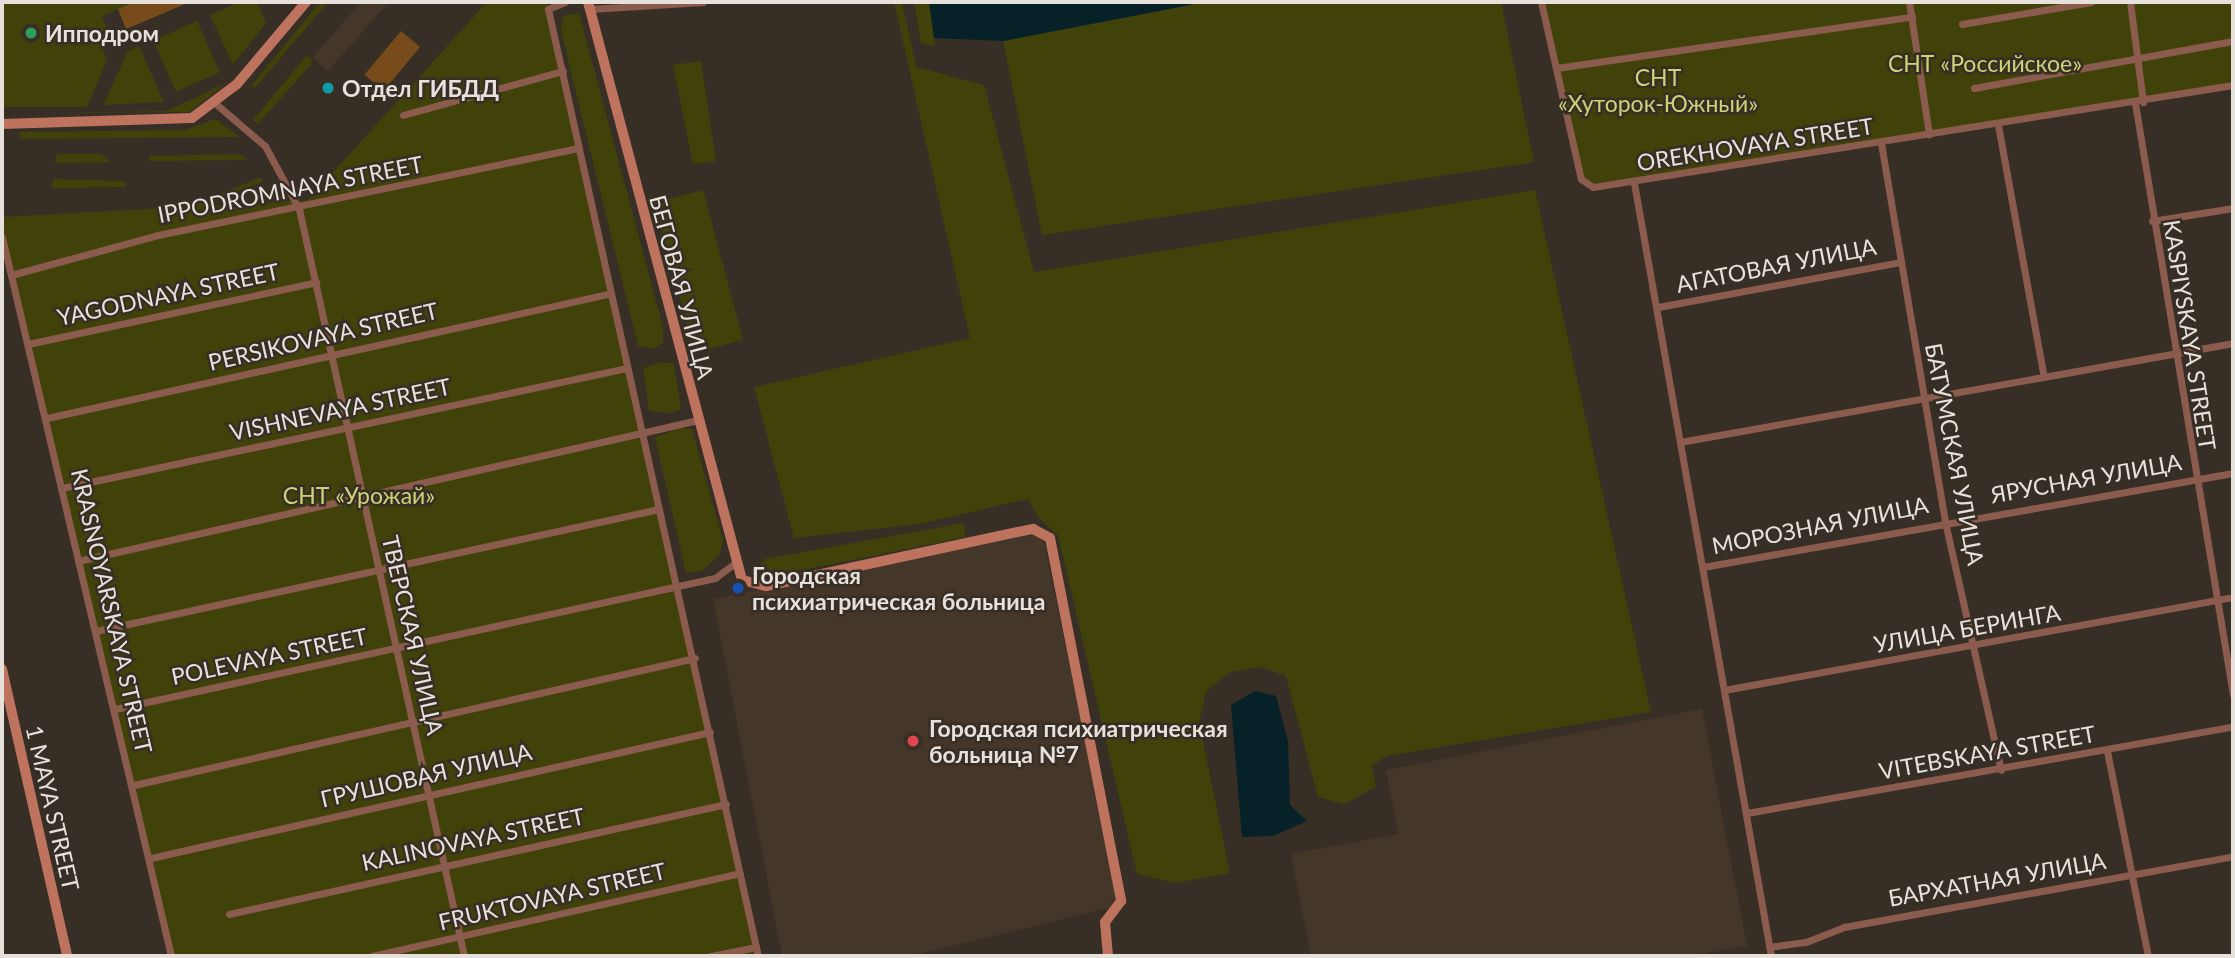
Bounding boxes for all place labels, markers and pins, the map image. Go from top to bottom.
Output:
place label: Ипподром [45,19,159,47]
marker: Ипподром [23,25,39,41]
place label: Отдел ГИБДД [342,74,499,102]
marker: Отдел ГИБДД [320,80,336,96]
place label: Городская психиатрическая больница [752,561,1045,615]
marker: Городская психиатрическая больница [730,580,746,596]
place label: Городская психиатрическая больница №7 [929,714,1228,768]
marker: Городская психиатрическая больница №7 [903,731,923,751]

